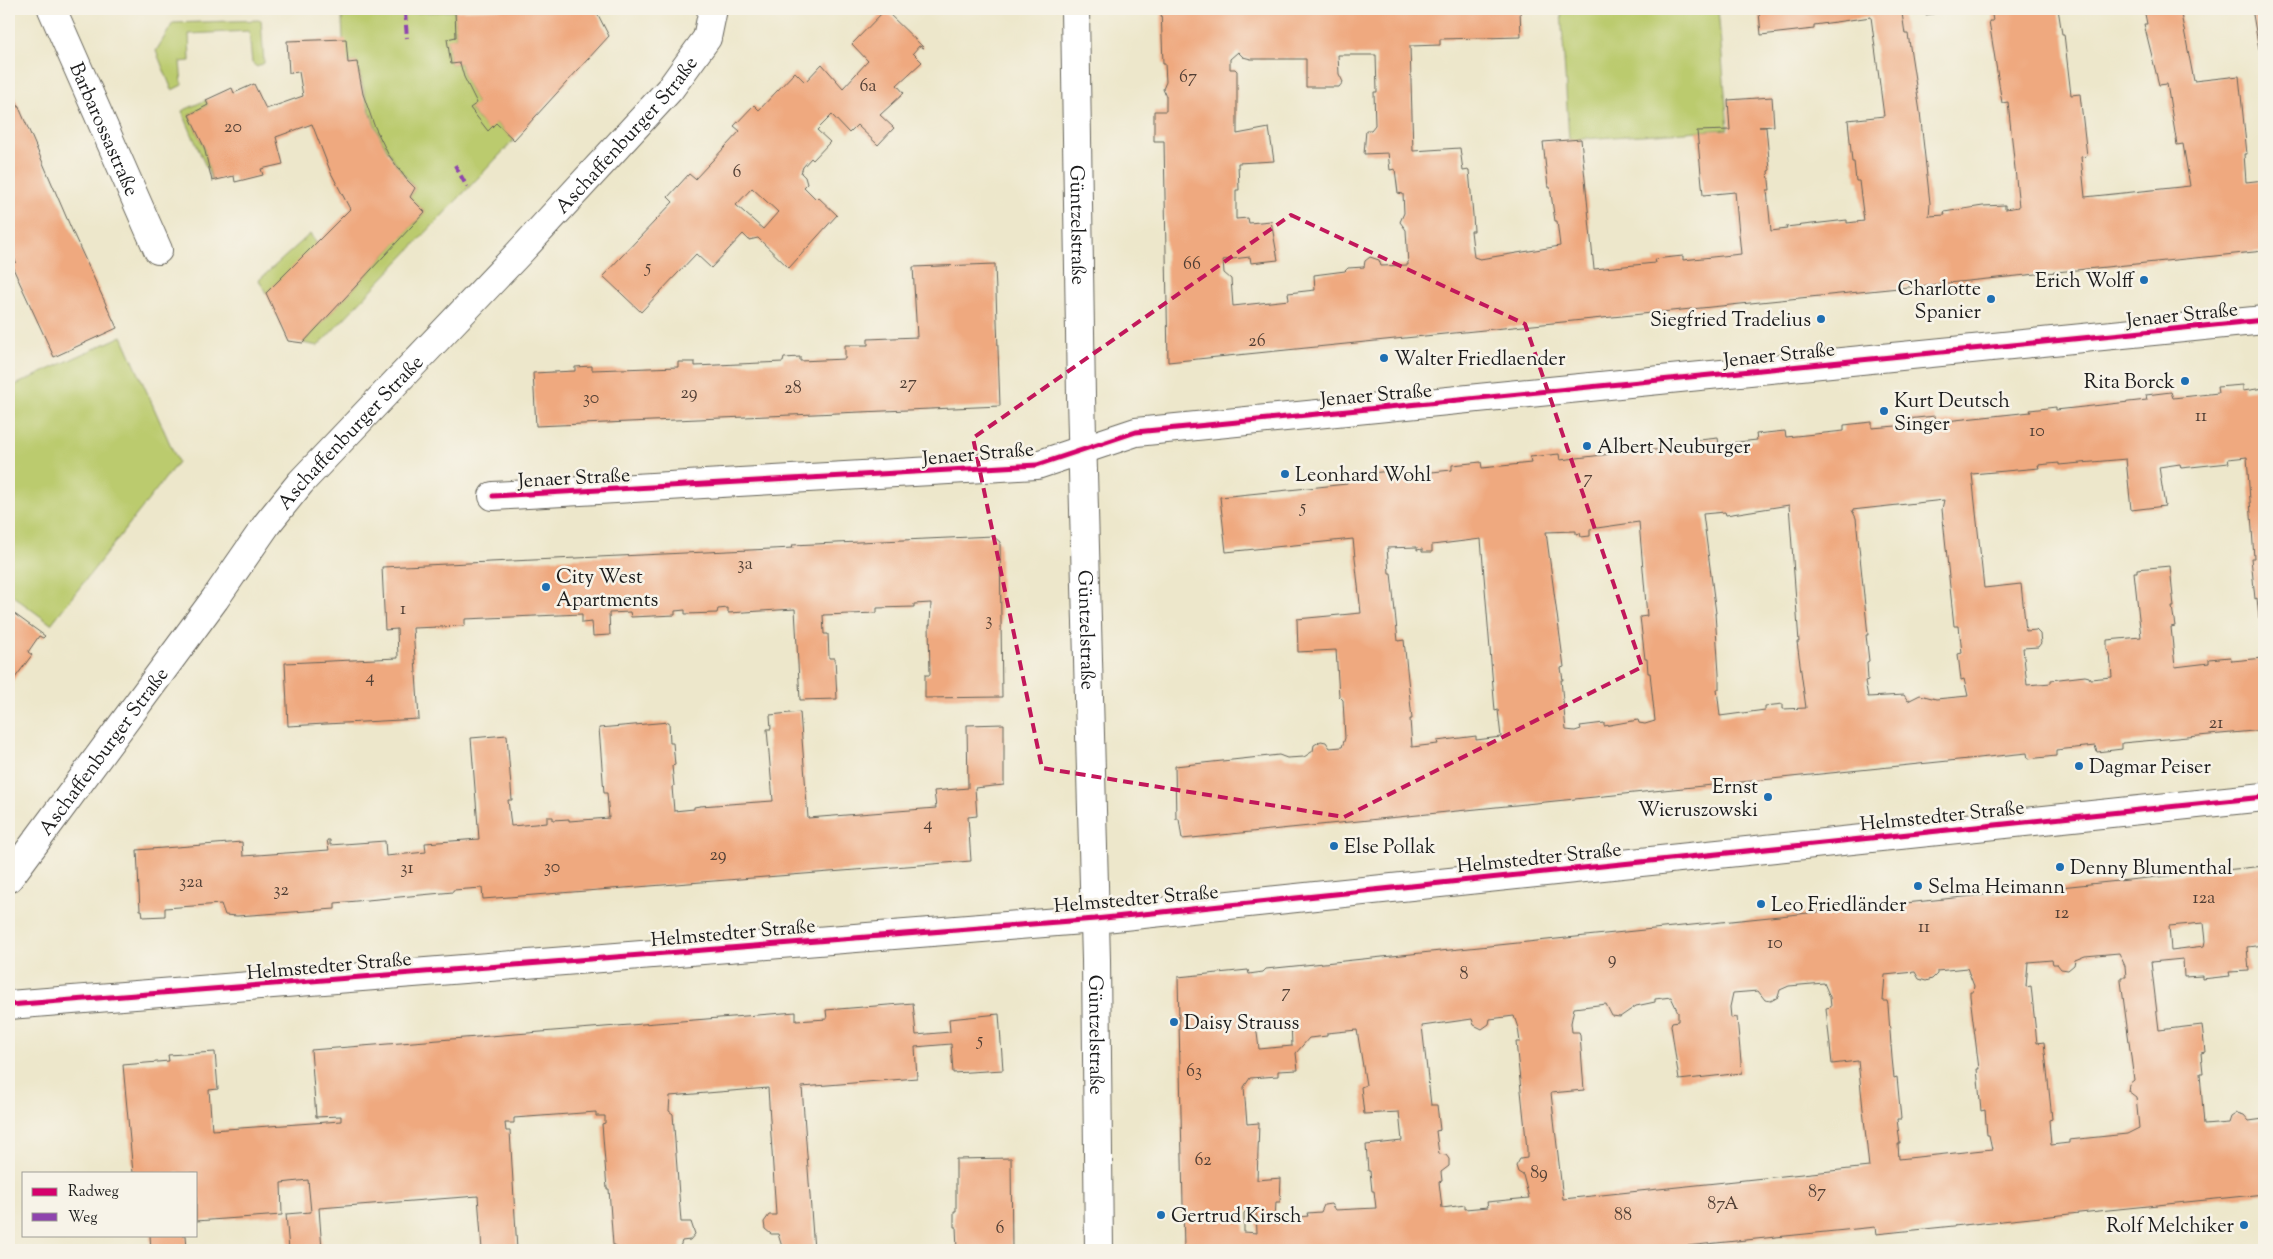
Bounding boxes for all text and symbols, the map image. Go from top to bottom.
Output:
street label: Aschaffenburger Straße [550,51,706,222]
street label: Barbarossastraße [60,58,145,201]
house number: 67 [1179,65,1197,91]
house number: 6a [859,74,877,100]
house number: 20 [224,115,242,141]
house number: 6 [733,160,742,186]
street label: Güntzelstraße [1060,165,1091,285]
house number: 66 [1183,252,1201,278]
house number: 5 [644,255,651,281]
place label: Erich Wolff [2035,268,2135,297]
marker: Erich Wolff [2138,274,2150,286]
place label: Charlotte Spanier [1898,276,1981,328]
marker: Charlotte Spanier [1985,293,1997,305]
street label: Jenaer Straße [2124,296,2240,337]
place label: Siegfried Tradelius [1650,307,1811,336]
marker: Siegfried Tradelius [1815,313,1827,325]
house number: 26 [1248,329,1266,355]
street label: Jenaer Straße [1721,336,1837,377]
place label: Walter Friedlaender [1394,346,1566,375]
street label: Aschaffenburger Straße [272,350,431,517]
marker: Walter Friedlaender [1378,352,1390,364]
place label: Rita Borck [2084,369,2175,398]
house number: 27 [899,371,917,397]
marker: Rita Borck [2179,375,2191,387]
house number: 28 [784,376,802,402]
street label: Jenaer Straße [1318,377,1433,416]
house number: 29 [680,381,698,407]
house number: 30 [583,386,599,412]
place label: Kurt Deutsch Singer [1894,388,2010,440]
house number: 11 [2195,404,2207,430]
marker: Kurt Deutsch Singer [1878,405,1890,417]
house number: 10 [2029,419,2045,445]
place label: Albert Neuburger [1597,434,1751,463]
street label: Jenaer Straße [920,436,1035,475]
marker: Albert Neuburger [1581,440,1593,452]
street label: Jenaer Straße [516,462,631,497]
place label: Leonhard Wohl [1295,462,1432,491]
house number: 7 [1583,466,1593,492]
marker: Leonhard Wohl [1279,468,1291,480]
house number: 5 [1299,495,1306,521]
house number: 3a [737,552,753,578]
place label: City West Apartments [556,564,659,616]
street label: Güntzelstraße [1069,570,1101,690]
marker: City West Apartments [540,581,552,593]
house number: 1 [400,597,406,623]
house number: 3 [985,608,993,634]
street label: Aschaffenburger Straße [33,662,177,843]
house number: 4 [365,665,375,691]
house number: 21 [2209,711,2223,737]
place label: Dagmar Peiser [2089,754,2211,783]
marker: Dagmar Peiser [2073,760,2085,772]
place label: Ernst Wieruszowski [1638,774,1758,826]
marker: Ernst Wieruszowski [1762,791,1774,803]
street label: Helmstedter Straße [1858,794,2026,841]
house number: 4 [923,812,933,838]
place label: Else Pollak [1344,834,1436,863]
street label: Helmstedter Straße [1455,836,1623,883]
marker: Else Pollak [1328,840,1340,852]
house number: 29 [709,843,727,869]
house number: 30 [544,855,560,881]
place label: Denny Blumenthal [2070,855,2233,884]
house number: 31 [400,856,414,882]
marker: Denny Blumenthal [2054,861,2066,873]
house number: 32a [179,870,203,896]
place label: Selma Heimann [1928,874,2065,903]
house number: 32 [273,878,289,904]
street label: Helmstedter Straße [1052,879,1220,922]
marker: Selma Heimann [1912,880,1924,892]
house number: 12a [2193,886,2215,912]
place label: Leo Friedländer [1771,892,1907,921]
marker: Leo Friedländer [1755,898,1767,910]
house number: 12 [2055,901,2070,927]
street label: Helmstedter Straße [649,913,817,956]
house number: 11 [1918,915,1930,941]
house number: 10 [1767,931,1783,957]
street label: Helmstedter Straße [245,946,413,989]
house number: 9 [1608,947,1617,973]
house number: 8 [1460,962,1469,988]
street label: Güntzelstraße [1079,975,1109,1095]
house number: 7 [1281,980,1291,1006]
place label: Daisy Strauss [1184,1010,1299,1039]
marker: Daisy Strauss [1168,1016,1180,1028]
house number: 5 [976,1028,983,1054]
house number: 63 [1186,1059,1202,1085]
house number: 62 [1194,1148,1212,1174]
house number: 89 [1530,1161,1548,1187]
legend [22,1172,198,1236]
house number: 87 [1808,1180,1826,1206]
text: Radweg [68,1182,119,1203]
house number: 87A [1707,1192,1739,1218]
place label: Gertrud Kirsch [1171,1203,1302,1232]
house number: 88 [1614,1203,1632,1229]
text: Weg [68,1208,98,1229]
marker: Gertrud Kirsch [1155,1209,1167,1221]
place label: Rolf Melchiker [2106,1213,2234,1242]
house number: 6 [996,1216,1005,1242]
marker: Rolf Melchiker [2238,1219,2250,1231]

